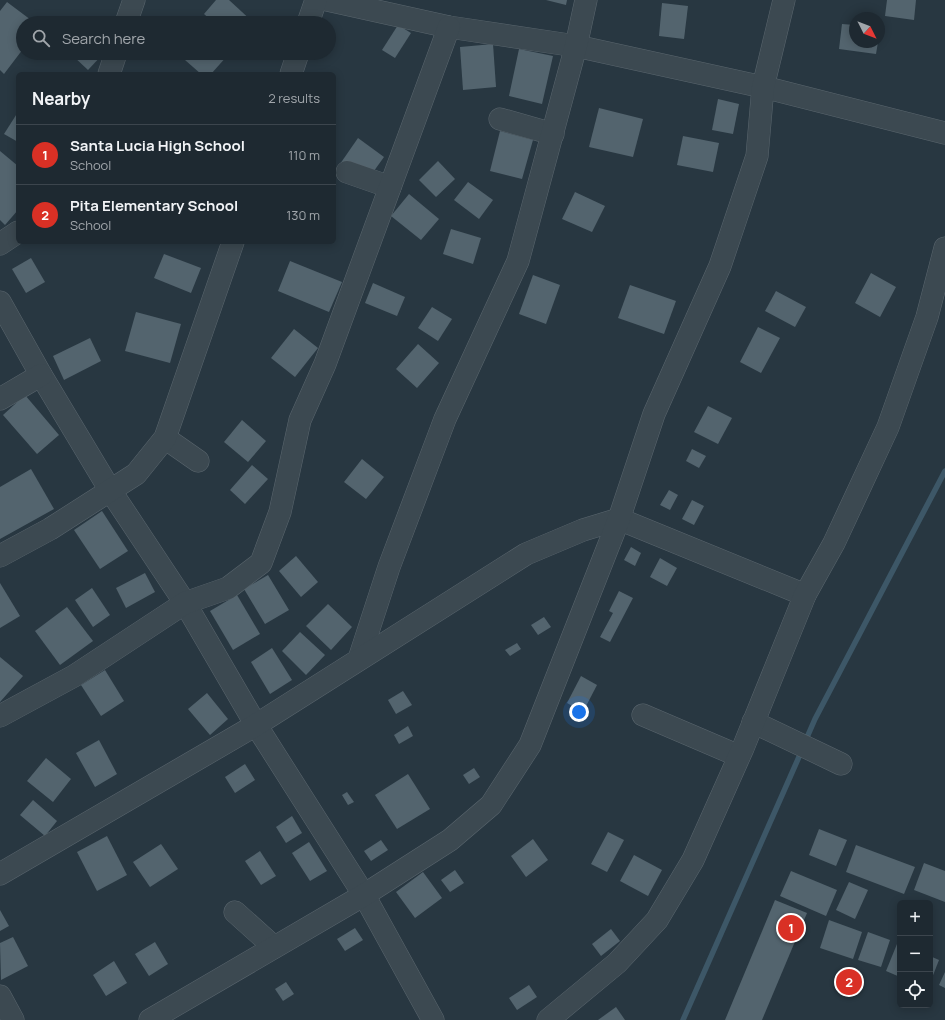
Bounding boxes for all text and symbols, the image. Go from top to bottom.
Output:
north arrow [849,12,885,48]
search box [16,16,336,60]
icon: search [30,27,52,49]
text: Search here [62,28,145,49]
text: Nearby [32,87,90,110]
text: 2 results [268,89,320,107]
text: Santa Lucia High School [70,135,245,156]
text: 1 [42,146,48,164]
text: 110 m [288,146,320,164]
text: School [70,156,111,174]
text: Pita Elementary School [70,195,238,216]
text: 2 [41,206,49,224]
text: 130 m [286,206,320,224]
text: School [70,216,111,234]
your location [569,702,589,722]
map controls [897,900,933,1008]
button: + [897,900,933,936]
pin: 1 [778,913,804,943]
button: − [897,936,933,972]
pin: 2 [836,967,862,997]
button: locate [897,972,933,1008]

